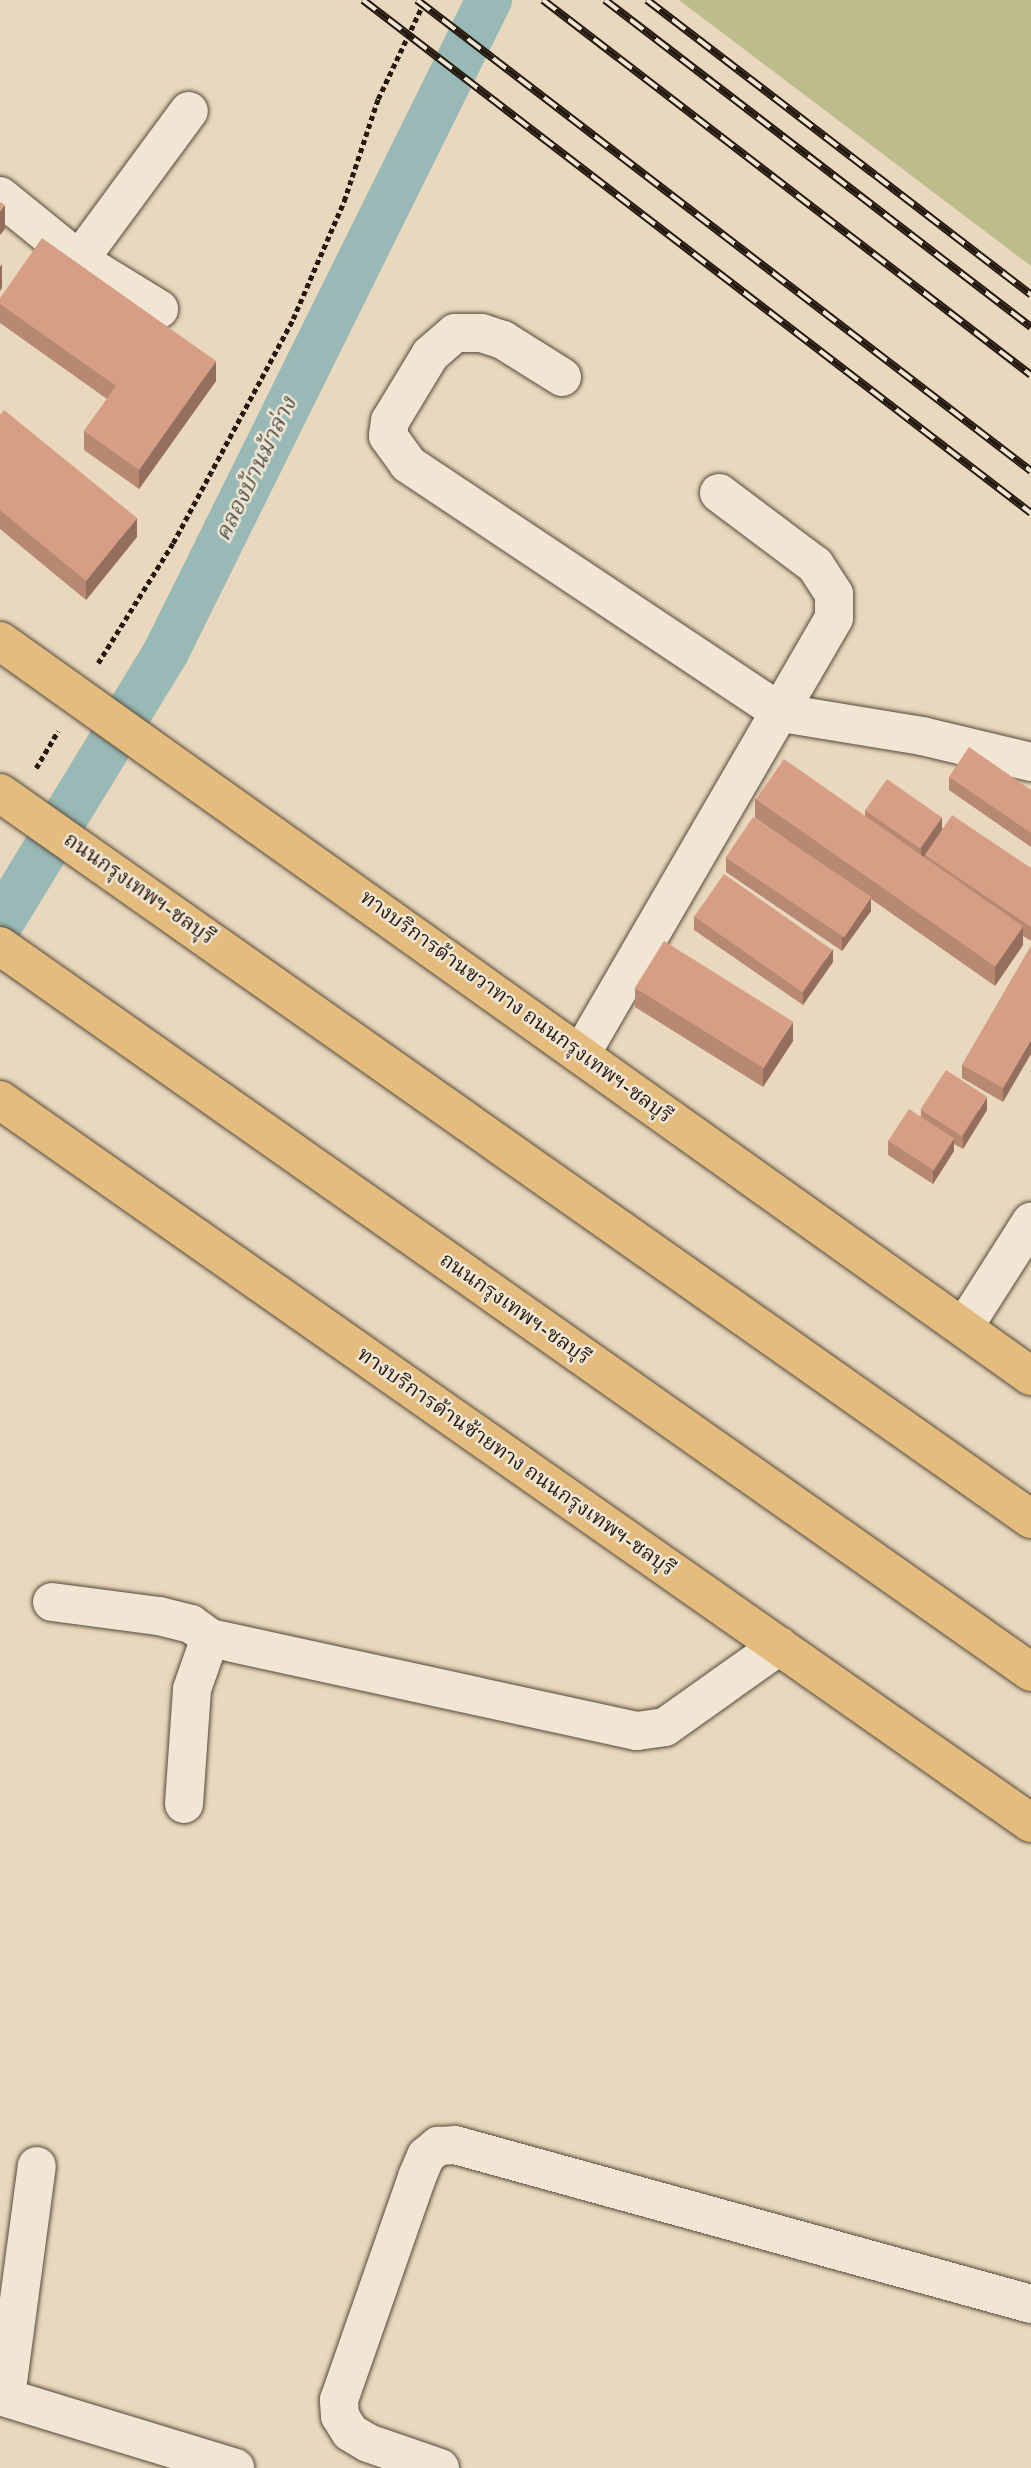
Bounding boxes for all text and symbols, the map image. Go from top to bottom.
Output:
water label: คลองบ้านม้าล่าง [209,392,303,546]
street label: ถนนกรุงเทพฯ-ชลบุรี [59,828,219,950]
street label: ทางบริการด้านขวาทาง ถนนกรุงเทพฯ-ชลบุรี [355,885,677,1129]
street label: ถนนกรุงเทพฯ-ชลบุรี [435,1248,595,1370]
street label: ทางบริการด้านซ้ายทาง ถนนกรุงเทพฯ-ชลบุรี [352,1342,680,1582]

